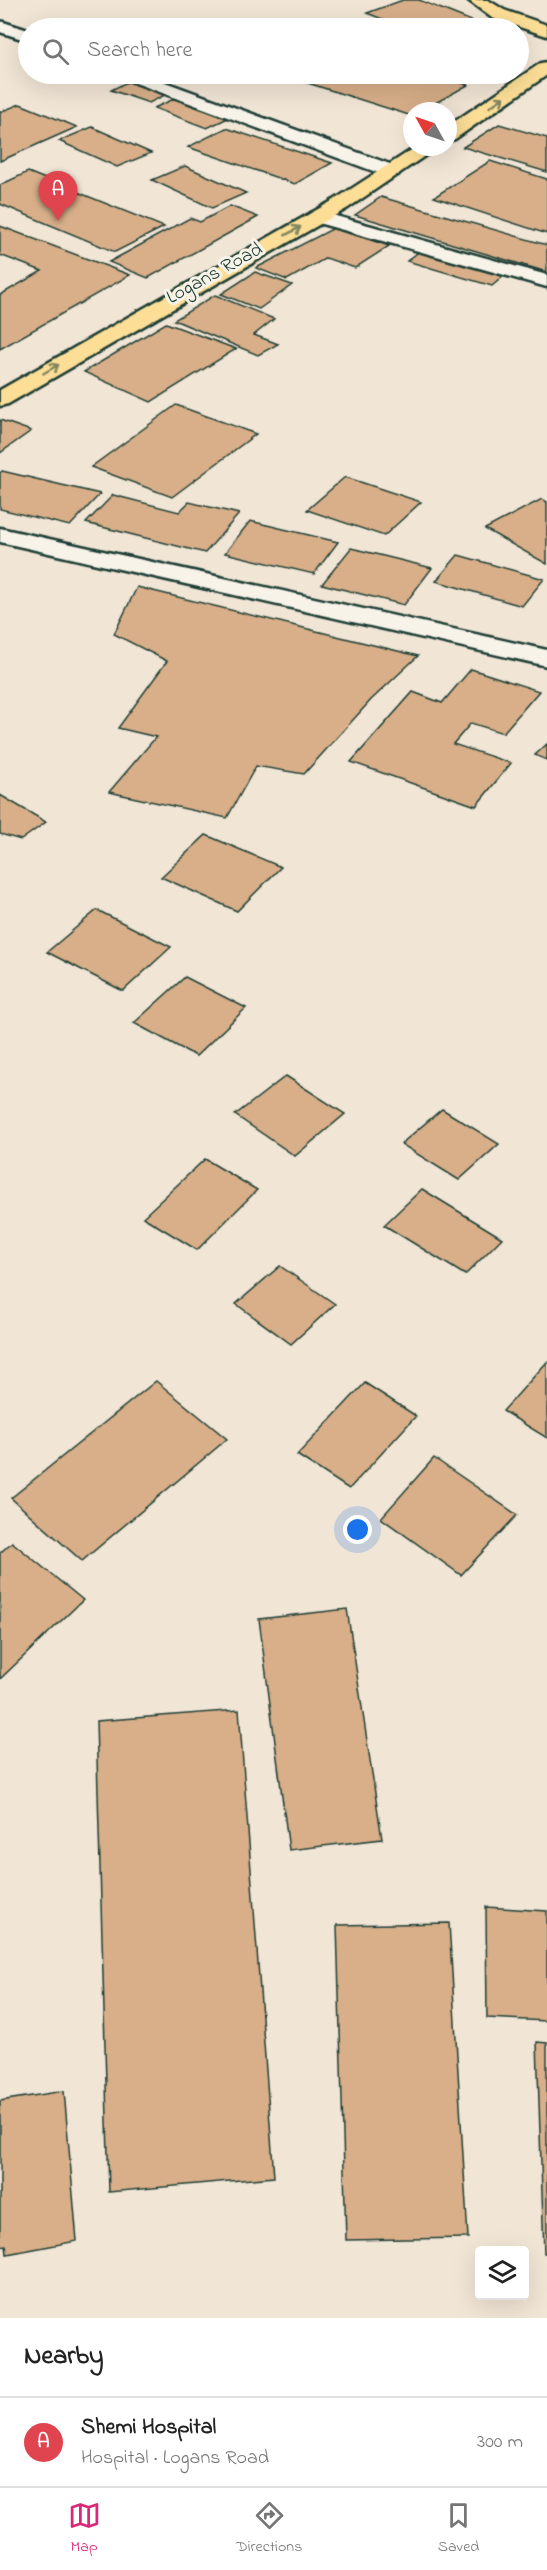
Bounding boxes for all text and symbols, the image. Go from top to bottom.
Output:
search box [18,18,529,84]
icon: search [39,35,72,68]
text: Search here [87,35,192,67]
one-way arrow [488,96,504,108]
north arrow [403,102,457,156]
pin: A [38,172,78,221]
one-way arrow [284,225,301,237]
street label: Logans Road [162,236,269,313]
one-way arrow [42,363,59,375]
your location [343,1515,372,1544]
map controls [475,2246,529,2300]
button: layers [475,2246,529,2300]
text: Nearby [24,2338,103,2376]
text: Shemi Hospital [81,2412,216,2444]
text: A [37,2428,50,2457]
text: 300 m [477,2428,523,2457]
text: Hospital · Logans Road [81,2444,269,2473]
tab: Map [68,2499,101,2559]
tab: Directions [236,2499,302,2559]
tab: Saved [438,2499,479,2559]

